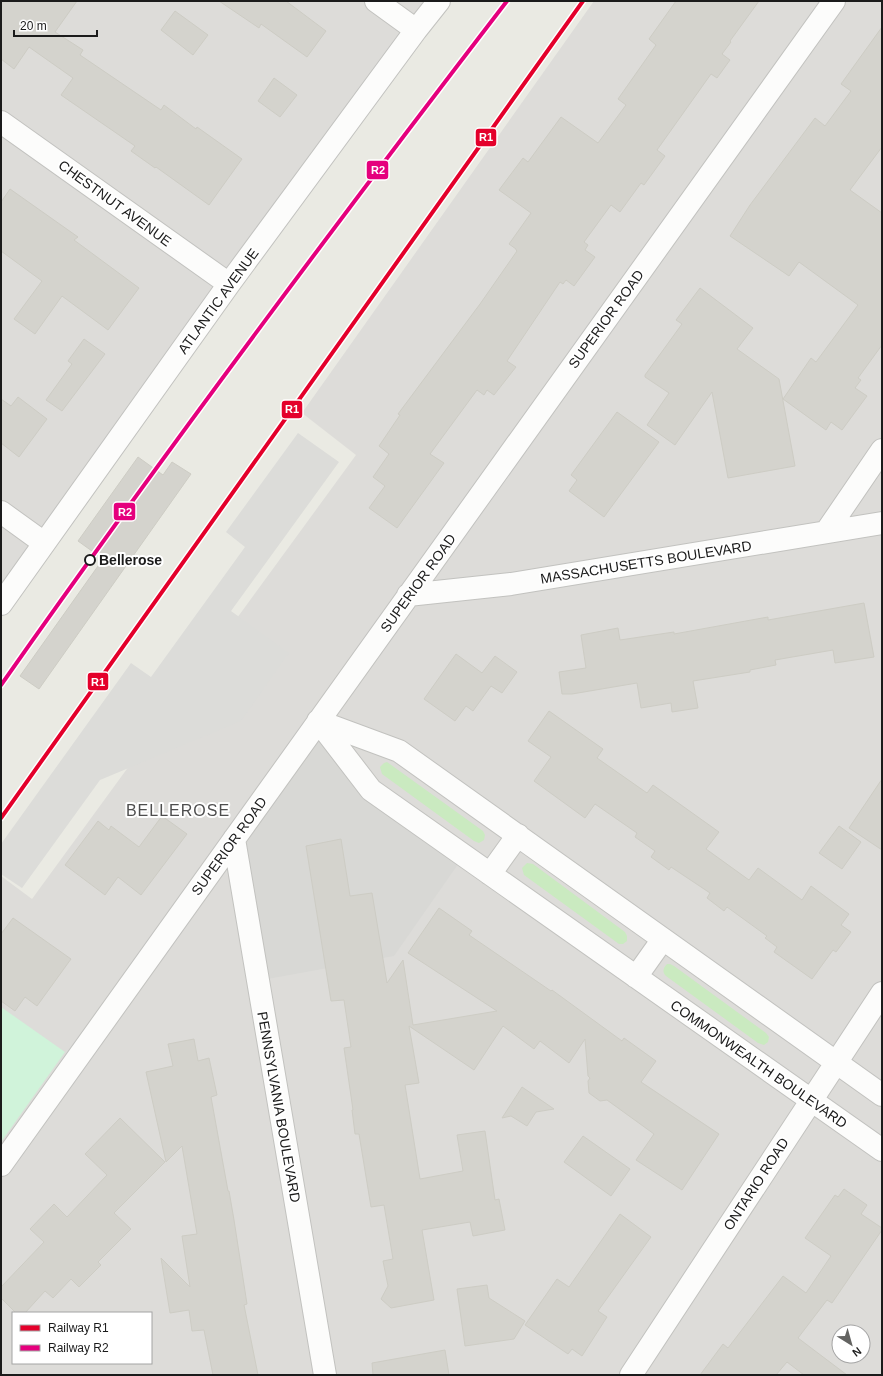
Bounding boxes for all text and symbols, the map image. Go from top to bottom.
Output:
scale bar [14,12,97,38]
text: 20 m [20,19,47,33]
line badge: R1 [475,128,497,147]
text: R1 [479,131,493,143]
street label: CHESTNUT AVENUE [55,157,175,249]
line badge: R2 [366,160,389,180]
text: R2 [371,164,385,176]
street label: ATLANTIC AVENUE [174,245,262,357]
street label: SUPERIOR ROAD [565,267,647,371]
line badge: R1 [281,400,303,419]
text: R1 [285,403,299,415]
line badge: R2 [113,502,136,521]
text: R2 [118,506,132,518]
street label: SUPERIOR ROAD [377,531,459,635]
street label: MASSACHUSETTS BOULEVARD [539,537,753,587]
place label: Bellerose [99,552,162,568]
marker: Bellerose [84,554,96,566]
line badge: R1 [87,672,109,691]
text: R1 [91,676,105,688]
street label: SUPERIOR ROAD [188,794,270,898]
district label: BELLEROSE [126,802,230,819]
street label: COMMONWEALTH BOULEVARD [668,997,850,1131]
street label: PENNSYLVANIA BOULEVARD [254,1010,304,1204]
street label: ONTARIO ROAD [720,1135,792,1233]
legend [12,1312,152,1364]
text: Railway R1 [48,1321,109,1335]
north arrow [831,1324,871,1364]
text: Railway R2 [48,1341,109,1355]
text: N [850,1345,864,1359]

